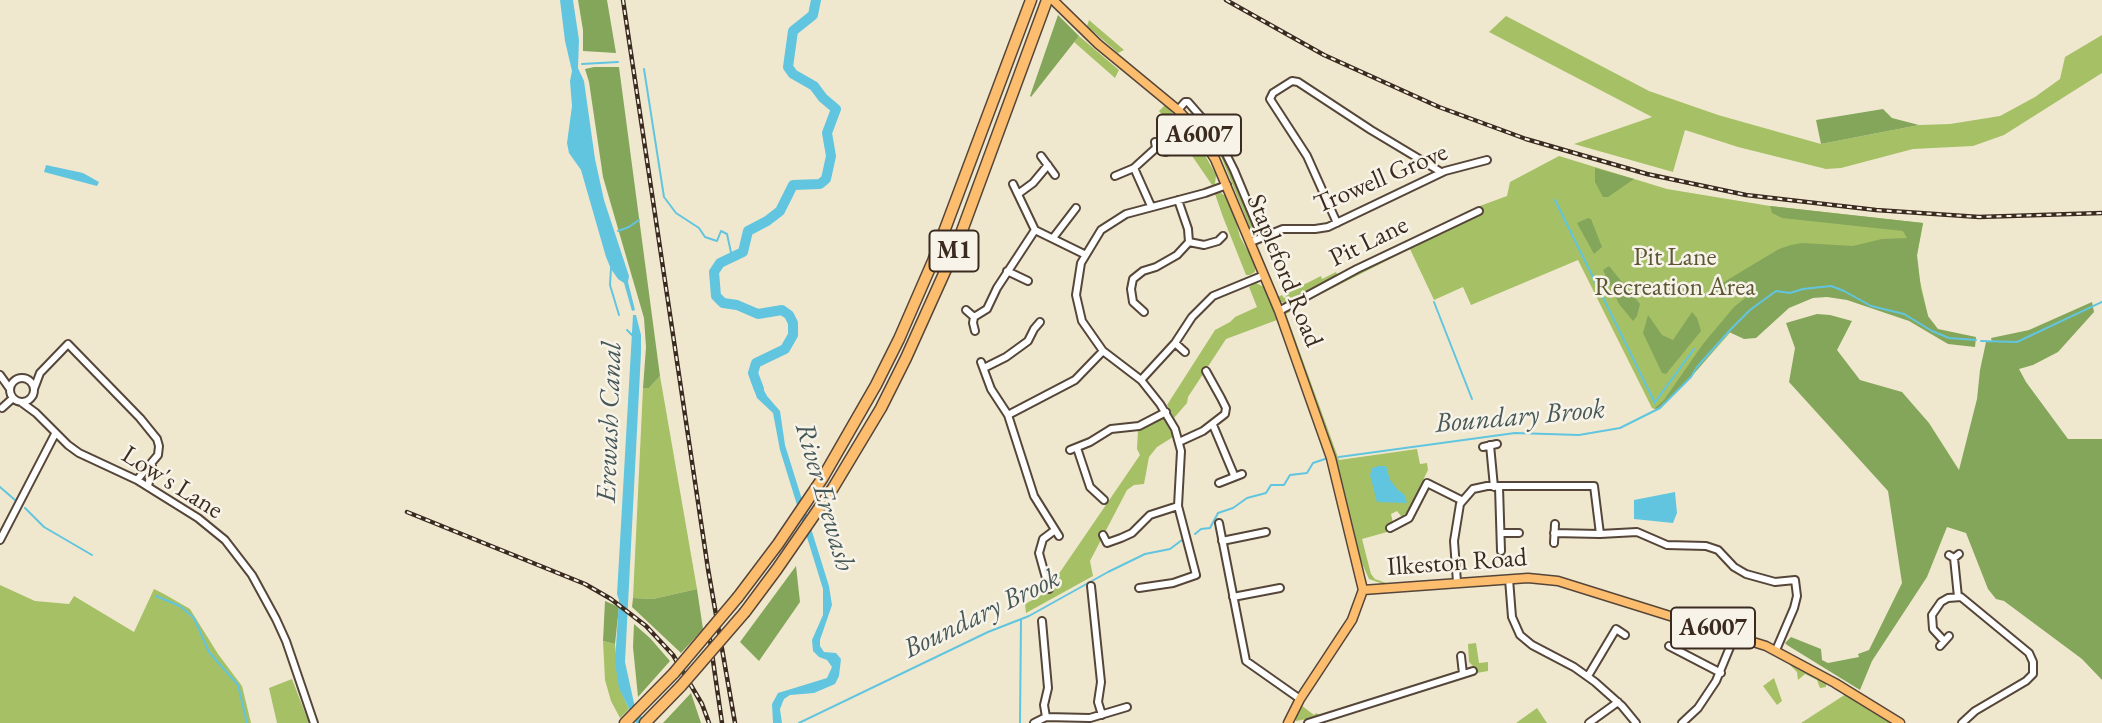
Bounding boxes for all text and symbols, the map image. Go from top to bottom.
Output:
road number: A6007 [1157,114,1241,155]
street label: Trowell Grove [1310,137,1452,221]
street label: Stapleford Road [1239,190,1329,352]
street label: Pit Lane [1325,210,1413,274]
road number: M1 [930,230,978,272]
park label: Pit Lane Recreation Area [1594,242,1756,304]
water label: Erewash Canal [590,341,630,503]
water label: Boundary Brook [1434,393,1606,441]
water label: River Erewash [787,419,861,575]
street label: Low's Lane [116,440,228,526]
street label: Ilkeston Road [1386,543,1528,583]
water label: Boundary Brook [898,562,1066,666]
road number: A6007 [1671,608,1755,648]

